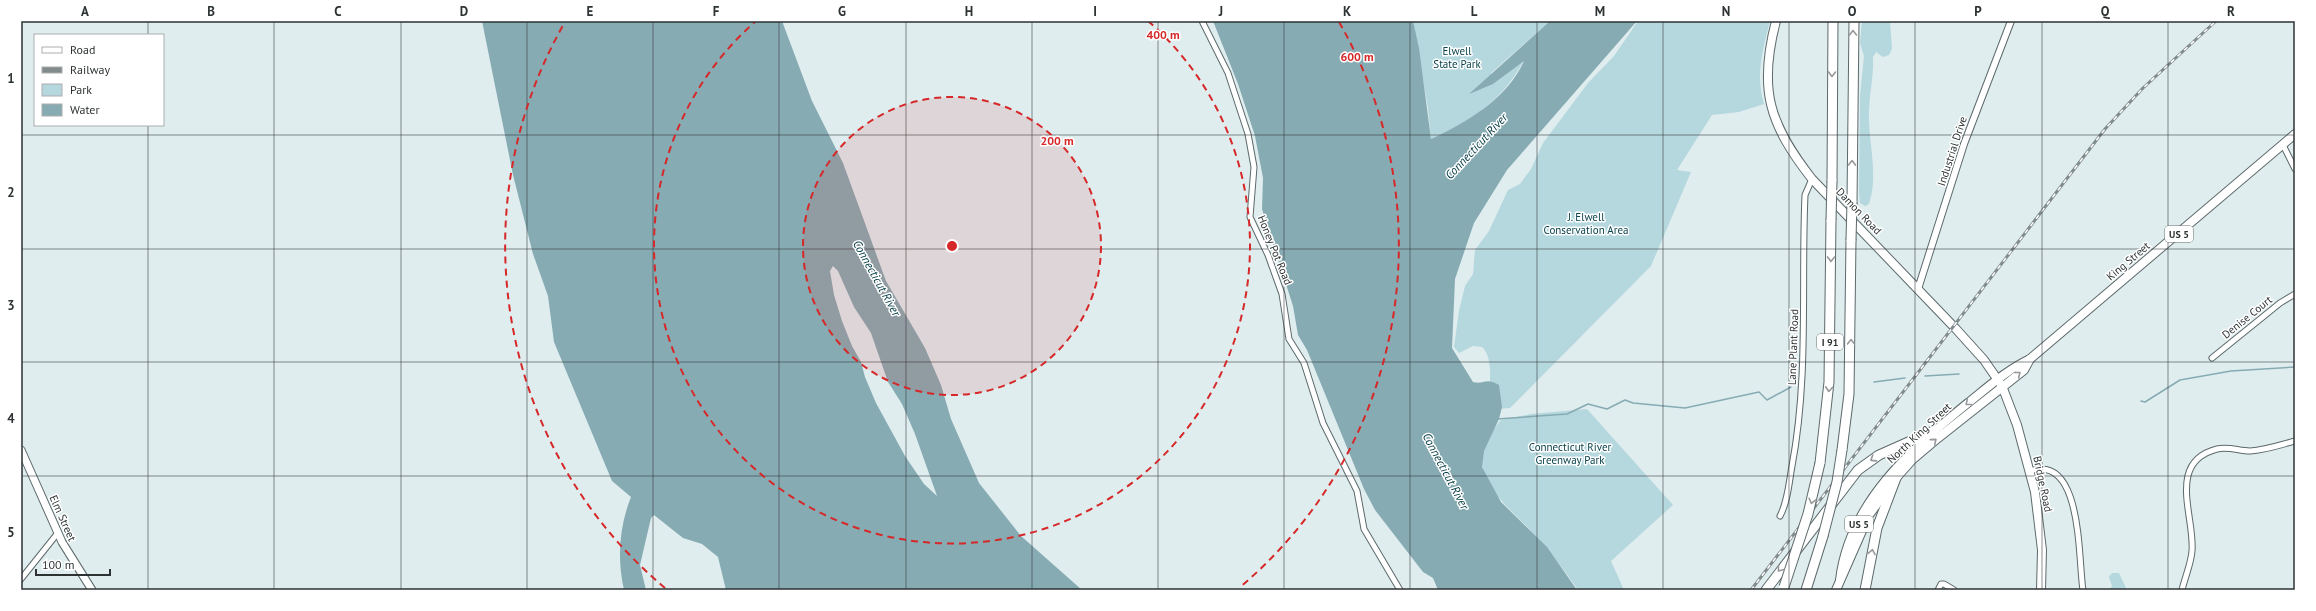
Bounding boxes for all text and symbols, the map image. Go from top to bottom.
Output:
text: A [81,3,89,20]
text: B [207,3,215,20]
text: C [334,3,342,20]
text: D [460,3,468,20]
text: E [587,3,594,20]
text: F [713,3,720,20]
text: G [838,3,846,20]
text: H [965,3,973,20]
text: I [1093,3,1097,20]
text: J [1218,3,1223,20]
text: K [1343,3,1351,20]
text: L [1471,3,1478,20]
text: M [1595,3,1605,20]
text: N [1722,3,1730,20]
text: O [1848,3,1857,20]
text: P [1974,3,1982,20]
text: Q [2101,3,2111,20]
text: R [2227,3,2235,20]
text: 400 m [1146,27,1180,42]
one-way arrow [1849,30,1857,36]
legend [34,34,164,126]
text: Road [70,42,95,57]
park label: Elwell State Park [1433,44,1481,71]
text: 600 m [1340,49,1374,64]
text: Railway [70,62,110,77]
text: 1 [7,70,15,87]
one-way arrow [1828,71,1836,77]
text: Park [70,82,92,97]
text: Water [70,102,100,117]
water label: Connecticut River [1442,109,1511,182]
street label: Industrial Drive [1934,114,1970,188]
text: 200 m [1040,133,1074,148]
one-way arrow [1848,160,1856,166]
text: 2 [7,184,15,201]
street label: Damon Road [1833,185,1885,237]
park label: J. Elwell Conservation Area [1544,210,1628,237]
street label: Honey Pot Road [1255,213,1295,287]
road number: US 5 [2165,226,2193,242]
water label: Connecticut River [850,237,905,320]
centre of rings [945,239,959,253]
street label: King Street [2103,239,2153,283]
one-way arrow [1827,256,1835,262]
street label: Denise Court [2219,292,2275,341]
text: 3 [7,297,15,314]
street label: Lane Plant Road [1785,309,1801,385]
road number: I 91 [1817,334,1843,350]
one-way arrow [1847,339,1855,345]
one-way arrow [2013,372,2020,379]
one-way arrow [1824,386,1833,392]
one-way arrow [1965,399,1972,406]
street label: North King Street [1884,400,1954,466]
text: 4 [7,410,15,427]
water label: Connecticut River [1420,430,1473,513]
one-way arrow [1929,439,1937,446]
park label: Connecticut River Greenway Park [1529,440,1611,467]
one-way arrow [1870,454,1877,461]
street label: Bridge Road [2030,455,2056,513]
street label: Elm Street [47,493,79,544]
one-way arrow [1808,498,1816,505]
road number: US 5 [1845,516,1873,532]
text: 5 [7,524,15,541]
one-way arrow [1867,549,1876,555]
scale bar [36,551,110,577]
text: 100 m [42,557,75,572]
one-way arrow [1778,564,1785,571]

